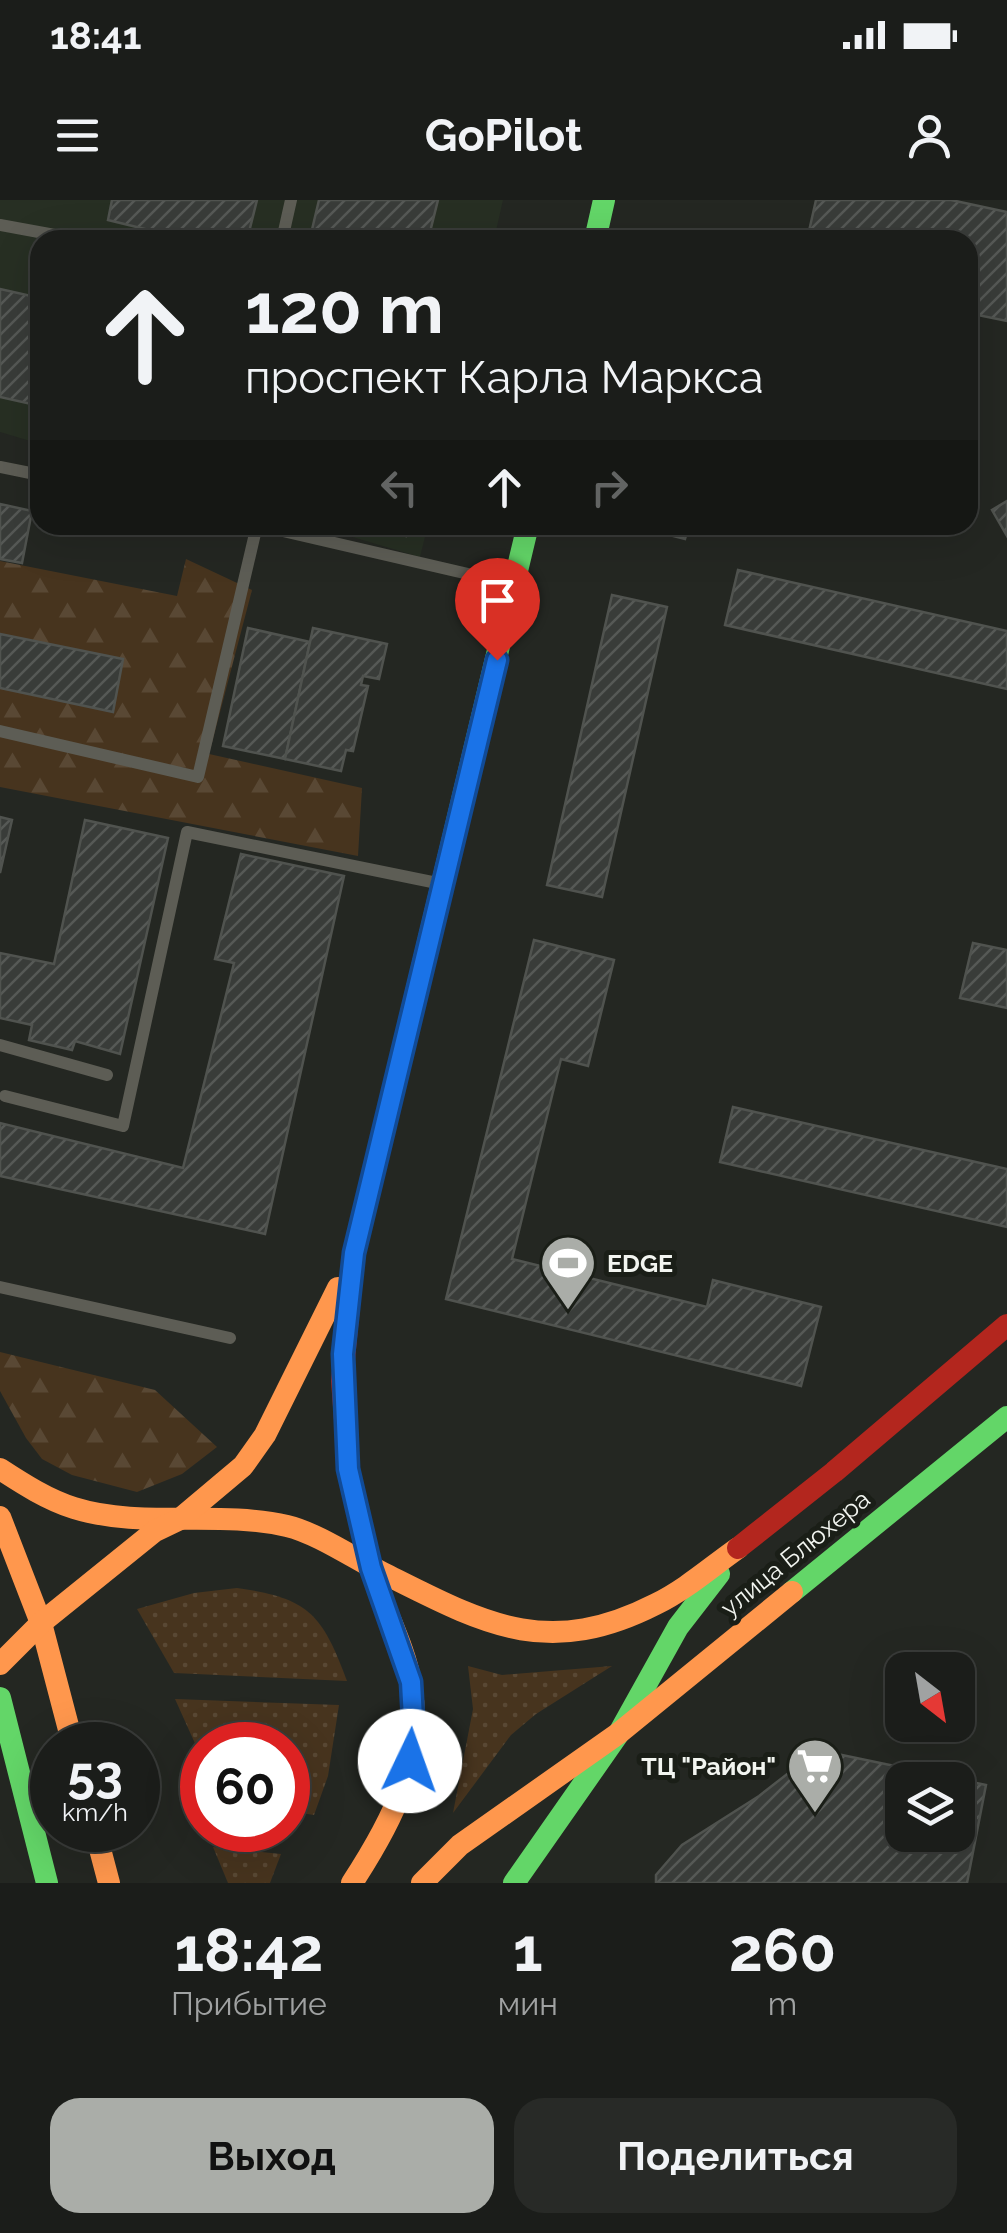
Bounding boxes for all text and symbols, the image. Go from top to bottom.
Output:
text: 18:41 [50,13,142,58]
icon: menu [50,108,105,163]
icon: person [902,108,957,163]
text: GoPilot [425,109,582,162]
text: 120 m [245,267,444,349]
icon: ahead [80,270,210,400]
text: проспект Карла Маркса [245,351,764,404]
icon: left [372,460,427,515]
icon: ahead [477,460,532,515]
icon: right [582,460,637,515]
pin [455,558,540,661]
icon: arrive [470,573,525,628]
sports icon: EDGE [538,1233,598,1312]
place label: EDGE [607,1248,673,1278]
street label: улица Блюхера [714,1484,876,1622]
north arrow [885,1652,975,1742]
map controls [885,1652,975,1852]
position arrow [358,1709,462,1813]
speed limit sign: 60 [180,1722,310,1852]
supermarket icon: ТЦ "Район" [785,1736,845,1815]
text: 53 [67,1745,123,1804]
place label: ТЦ "Район" [641,1751,776,1781]
button: layers [885,1762,975,1852]
text: km/h [62,1797,128,1827]
text: 18:42 [174,1915,323,1985]
text: 1 [513,1915,543,1985]
text: 260 [729,1915,836,1985]
text: Прибытие [171,1985,327,2022]
text: мин [498,1985,558,2022]
text: m [768,1985,797,2022]
button: Выход [50,2098,494,2213]
button: Поделиться [514,2098,957,2213]

